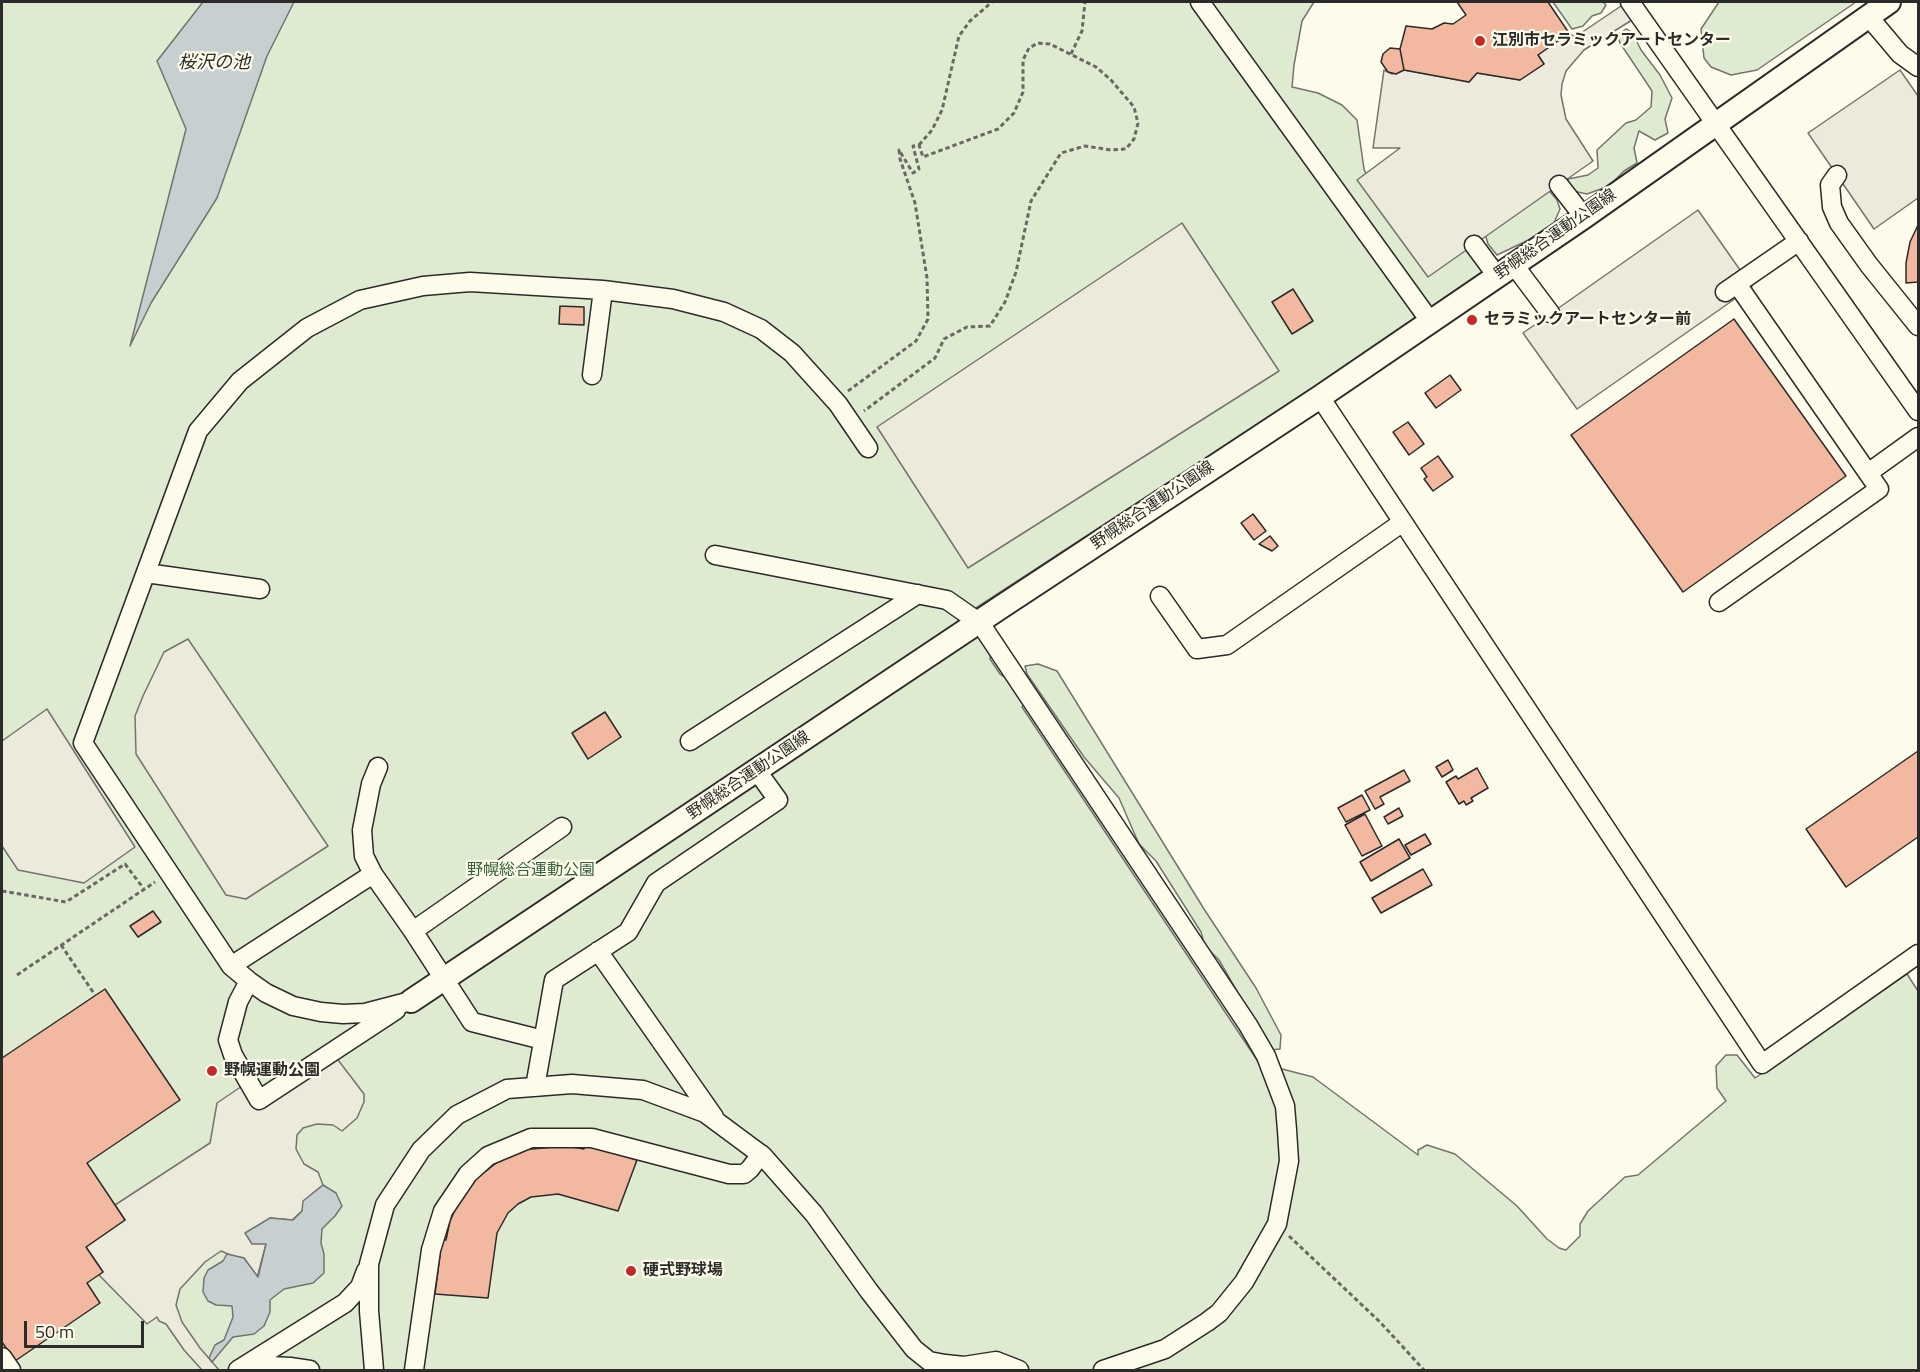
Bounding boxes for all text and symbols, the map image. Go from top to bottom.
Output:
place label: 江別市セラミックアートセンター [1492,31,1731,51]
marker: 江別市セラミックアートセンター [1473,34,1487,48]
water label: 桜沢の池 [178,53,250,75]
street label: 野幌総合運動公園線 [1492,186,1620,284]
place label: セラミックアートセンター前 [1484,310,1691,330]
marker: セラミックアートセンター前 [1465,313,1479,327]
street label: 野幌総合運動公園線 [1088,458,1218,554]
street label: 野幌総合運動公園線 [684,728,814,824]
park label: 野幌総合運動公園 [467,861,595,881]
place label: 野幌運動公園 [224,1061,320,1081]
marker: 野幌運動公園 [205,1064,219,1078]
place label: 硬式野球場 [643,1261,723,1281]
marker: 硬式野球場 [624,1264,638,1278]
scale bar [27,1309,147,1347]
text: 50 m [35,1318,74,1345]

